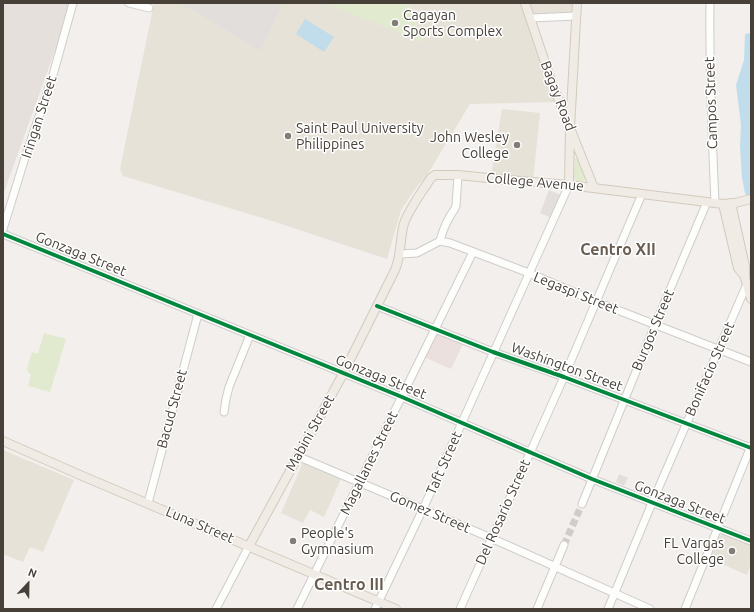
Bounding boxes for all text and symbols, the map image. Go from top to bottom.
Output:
place label: Cagayan Sports Complex [403,7,502,40]
marker: Cagayan Sports Complex [390,18,400,28]
street label: Campos Street [701,56,721,150]
street label: Bagay Road [537,59,579,133]
street label: Iringan Street [18,74,60,160]
place label: Saint Paul University Philippines [296,120,423,152]
place label: John Wesley College [430,129,509,162]
marker: Saint Paul University Philippines [283,131,293,141]
marker: John Wesley College [512,140,522,150]
street label: College Avenue [485,169,585,195]
street label: Gonzaga Street [33,228,129,280]
district label: Centro XII [580,240,656,260]
street label: Legaspi Street [531,268,621,318]
street label: Burgos Street [628,287,678,373]
street label: Bonifacio Street [682,319,738,419]
street label: Washington Street [509,339,625,395]
street label: Gonzaga Street [333,351,429,403]
street label: Bacud Street [153,368,191,450]
street label: Mabini Street [282,392,338,474]
street label: Magallanes Street [337,408,401,518]
street label: Taft Street [423,429,465,497]
street label: Del Rosario Street [472,457,534,567]
street label: Gonzaga Street [632,477,728,527]
street label: Gomez Street [387,487,473,537]
street label: Luna Street [163,503,237,547]
place label: People's Gymnasium [301,525,374,558]
place label: FL Vargas College [664,535,724,568]
marker: People's Gymnasium [288,536,298,546]
marker: FL Vargas College [727,546,737,556]
north arrow [8,564,48,604]
text: N [26,566,39,580]
district label: Centro III [314,575,384,595]

